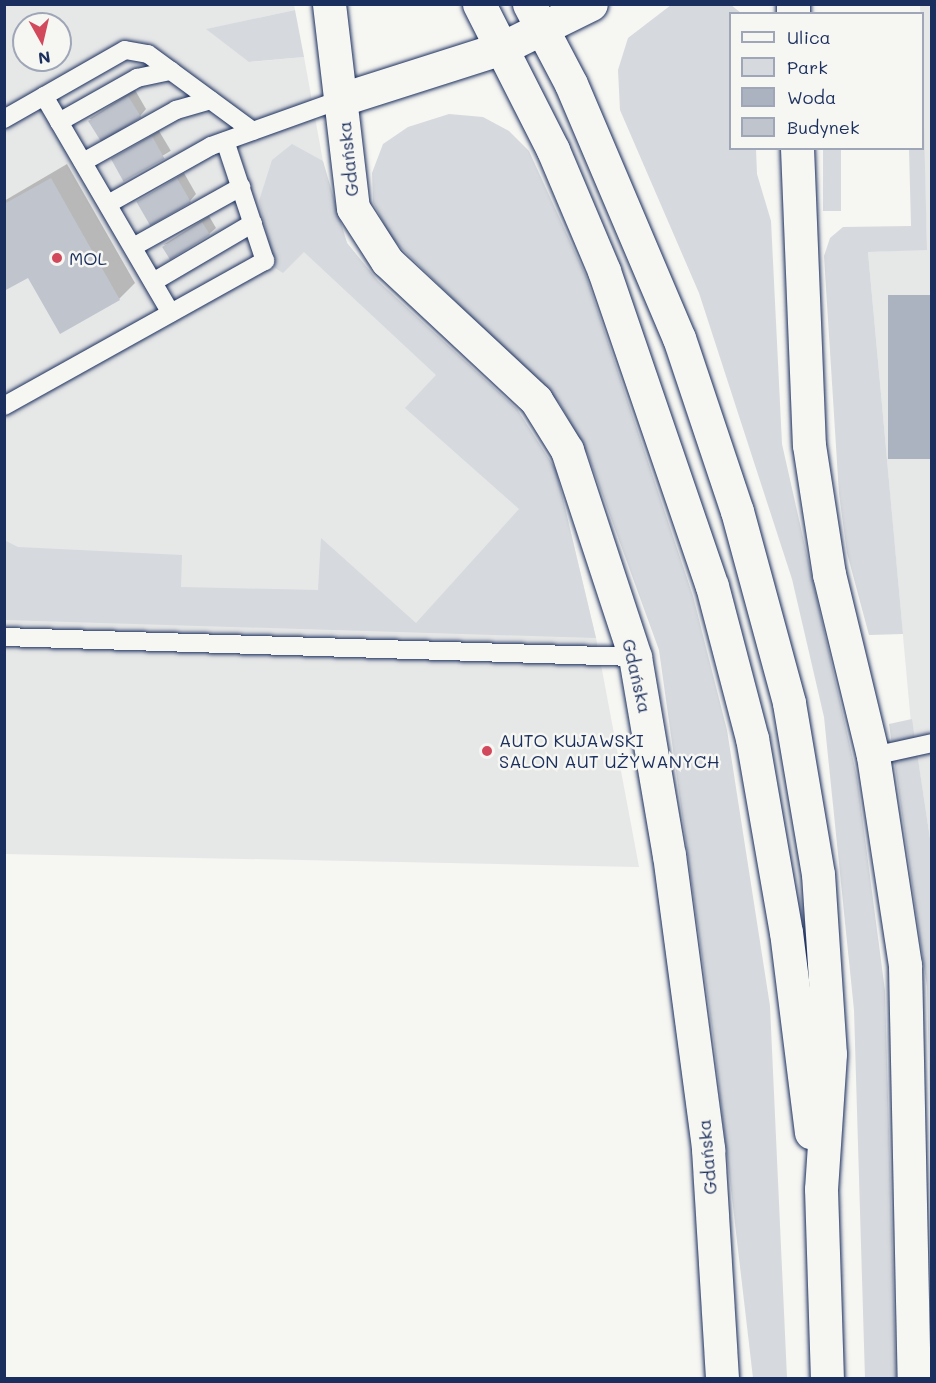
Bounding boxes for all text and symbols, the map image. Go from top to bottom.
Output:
north arrow [12,12,72,72]
legend [729,12,924,150]
text: Ulica [787,25,831,49]
text: N [37,47,52,70]
text: Park [787,55,828,79]
text: Woda [787,85,836,109]
text: Budynek [787,115,860,139]
street label: Gdańska [333,120,363,198]
place label: MOL [69,247,107,269]
marker: MOL [50,251,64,265]
street label: Gdańska [618,637,656,715]
place label: AUTO KUJAWSKI SALON AUT UŻYWANYCH [499,730,720,772]
marker: AUTO KUJAWSKI SALON AUT UŻYWANYCH [480,744,494,758]
street label: Gdańska [693,1118,721,1196]

